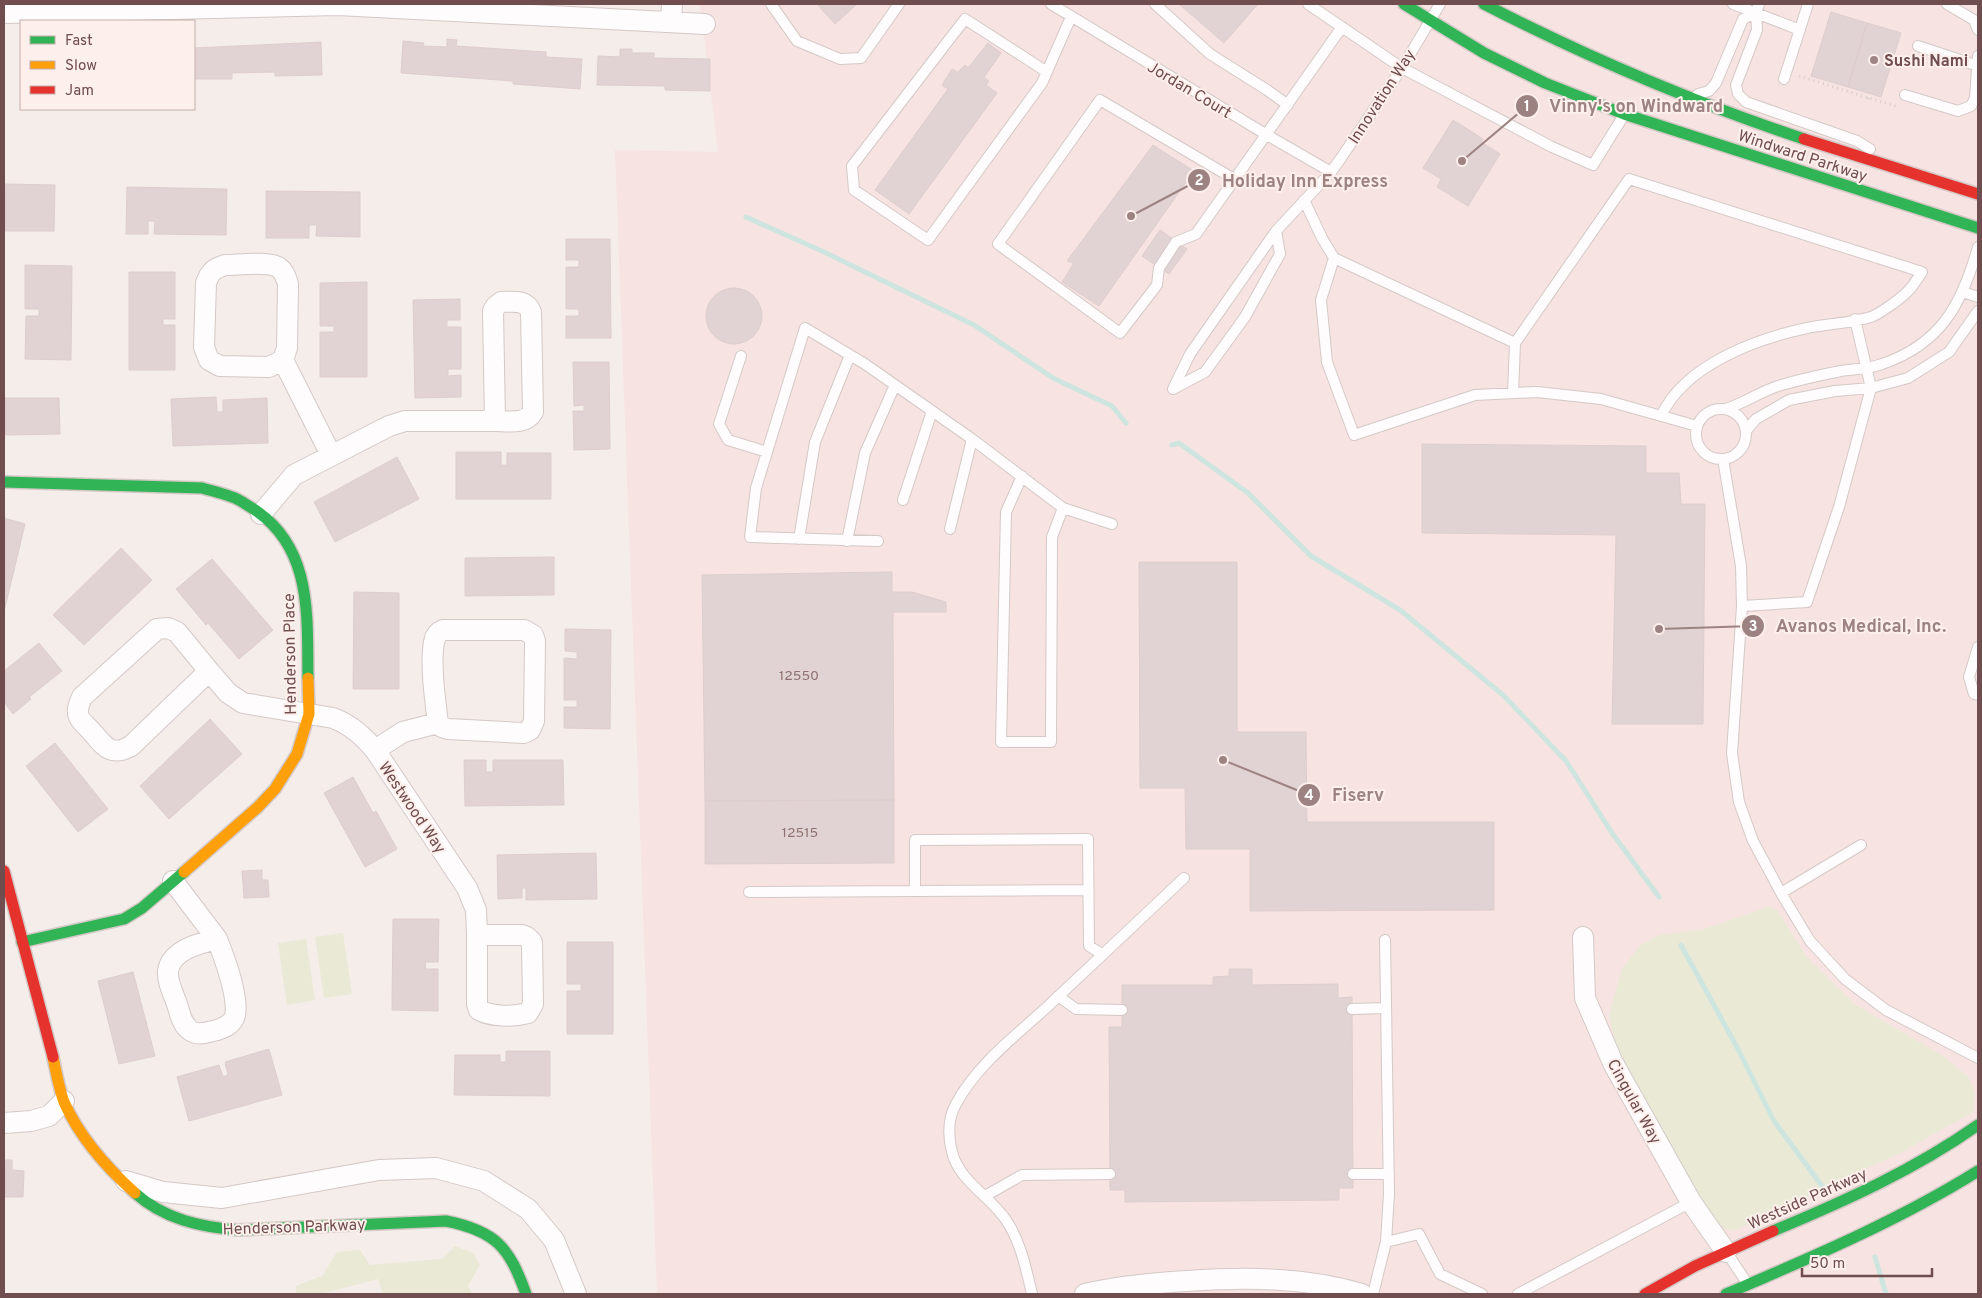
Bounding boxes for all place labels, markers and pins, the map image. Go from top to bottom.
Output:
place label: Sushi Nami [1884,52,1968,72]
marker: Sushi Nami [1868,54,1880,66]
callout: Vinny's on Windward [1514,90,1733,123]
callout: Holiday Inn Express [1187,164,1398,197]
callout: Avanos Medical, Inc. [1740,610,1956,643]
callout: Fiserv [1297,779,1394,812]

